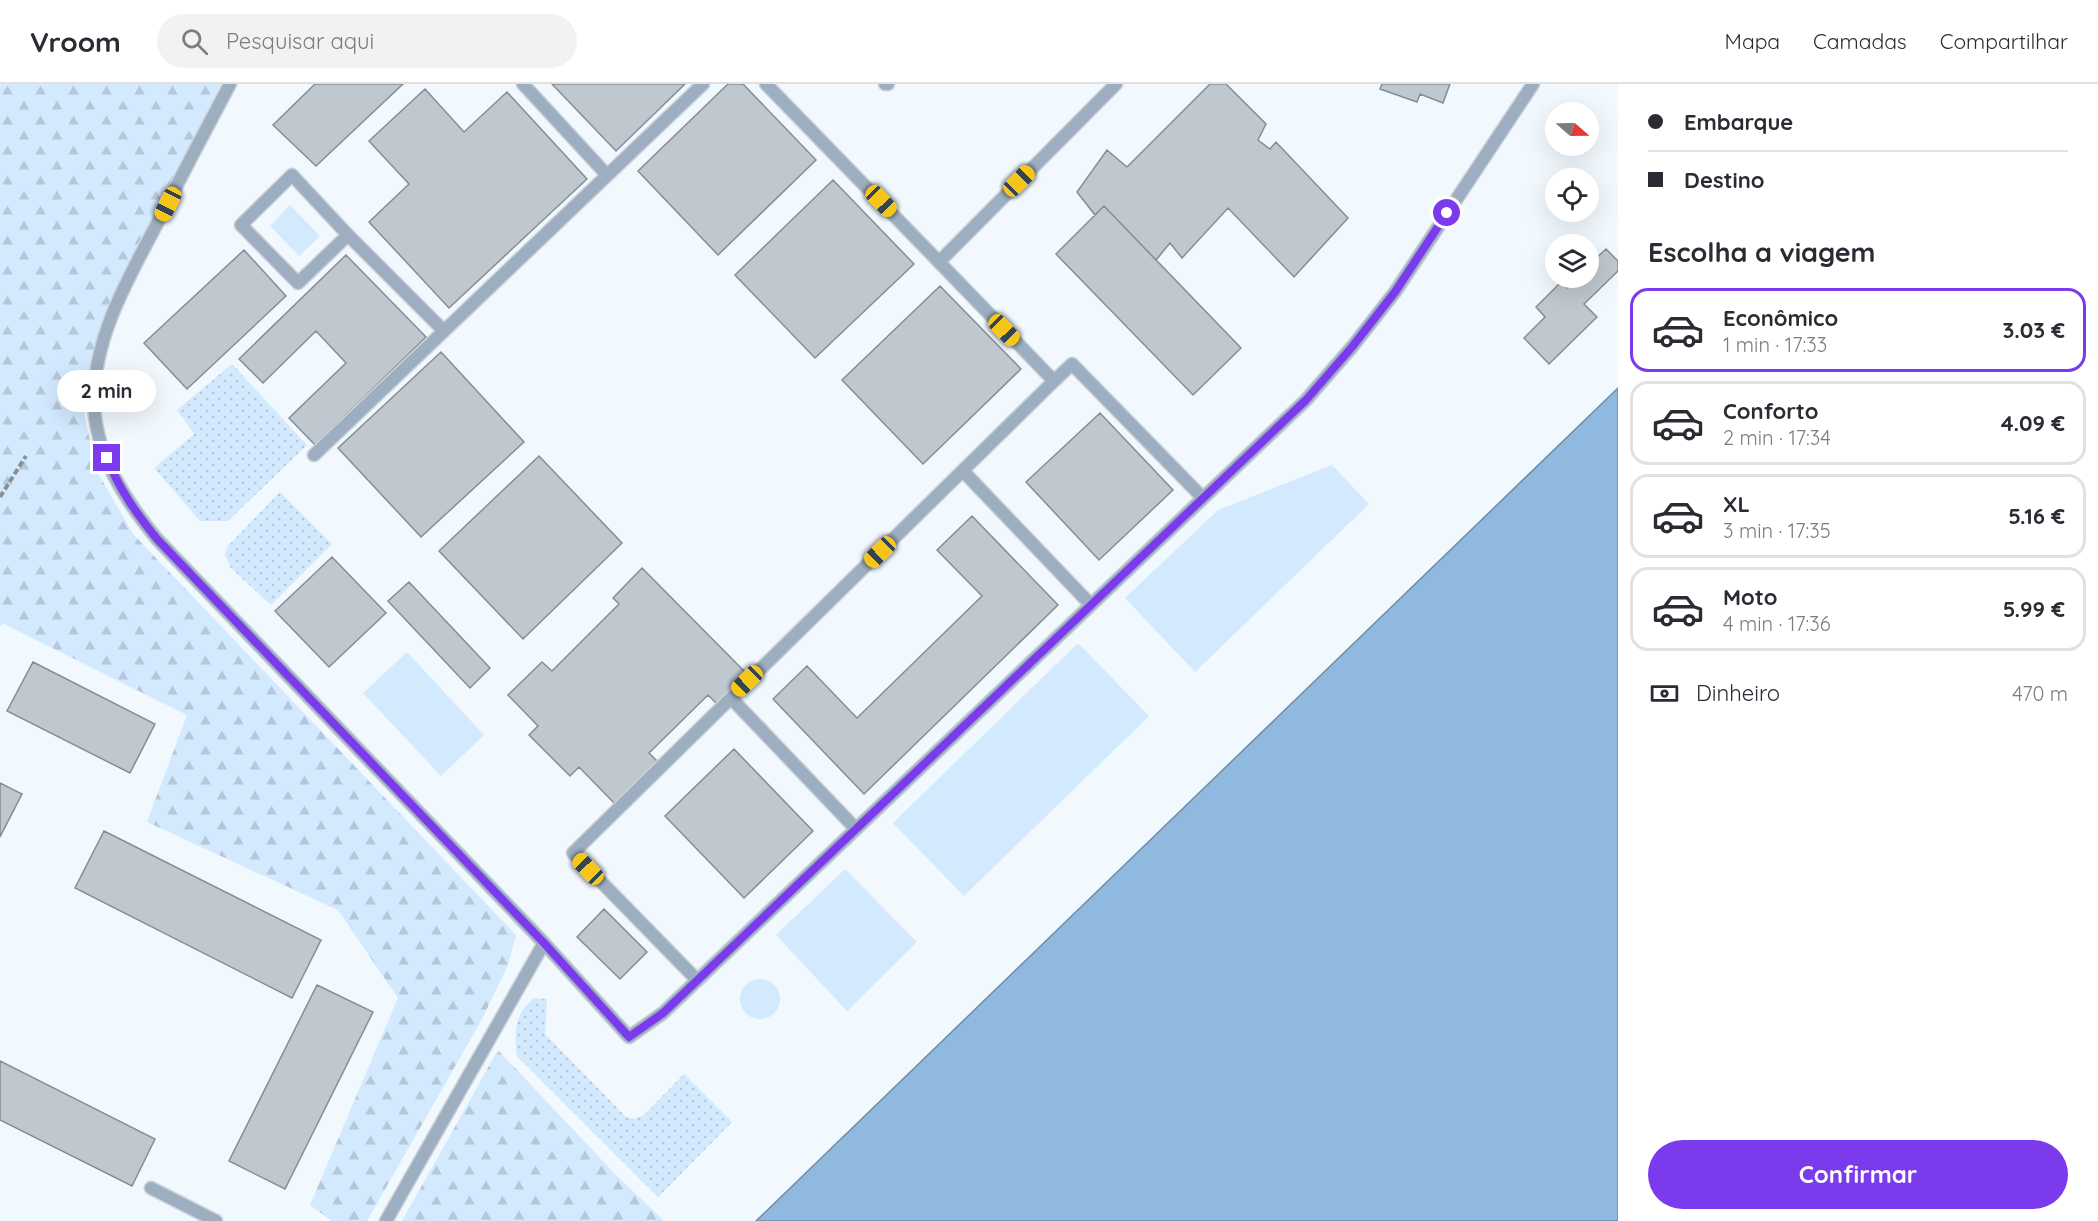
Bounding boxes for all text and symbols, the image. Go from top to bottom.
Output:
search box [157,14,577,68]
text: Vroom [30,24,121,59]
icon: search [178,25,211,58]
text: Pesquisar aqui [226,27,374,55]
text: Mapa [1725,28,1780,54]
text: Camadas [1813,28,1907,54]
text: Compartilhar [1940,28,2068,54]
north arrow [1545,102,1599,156]
map controls [1545,102,1599,288]
text: Embarque [1684,108,1793,136]
car [1000,162,1038,200]
text: Destino [1684,166,1765,194]
button: locate [1545,168,1599,222]
car [862,182,900,220]
car [152,184,184,224]
route start [1433,199,1460,226]
button: layers [1545,234,1599,288]
text: Escolha a viagem [1648,235,1876,269]
icon: car [1651,303,1705,357]
text: Econômico [1723,304,1838,332]
car [985,311,1023,349]
text: 3.03 € [2002,316,2065,344]
text: 1 min · 17:33 [1723,332,1827,357]
callout: 2 min [57,371,156,413]
text: 2 min [80,378,133,403]
icon: car [1651,396,1705,450]
text: Conforto [1723,397,1818,425]
text: 4.09 € [2001,409,2065,437]
text: 2 min · 17:34 [1723,425,1831,450]
route end [93,444,120,471]
icon: car [1651,489,1705,543]
text: XL [1723,490,1750,518]
text: 5.16 € [2008,502,2065,530]
text: 3 min · 17:35 [1723,518,1831,543]
car [861,533,899,571]
icon: car [1651,582,1705,636]
text: Moto [1723,583,1777,611]
text: 5.99 € [2003,595,2065,623]
text: 4 min · 17:36 [1723,611,1831,636]
car [728,662,766,700]
icon: cash [1648,677,1681,710]
text: Dinheiro [1696,679,1780,707]
text: 470 m [2012,681,2068,706]
car [569,850,607,888]
button: Confirmar [1648,1140,2068,1209]

